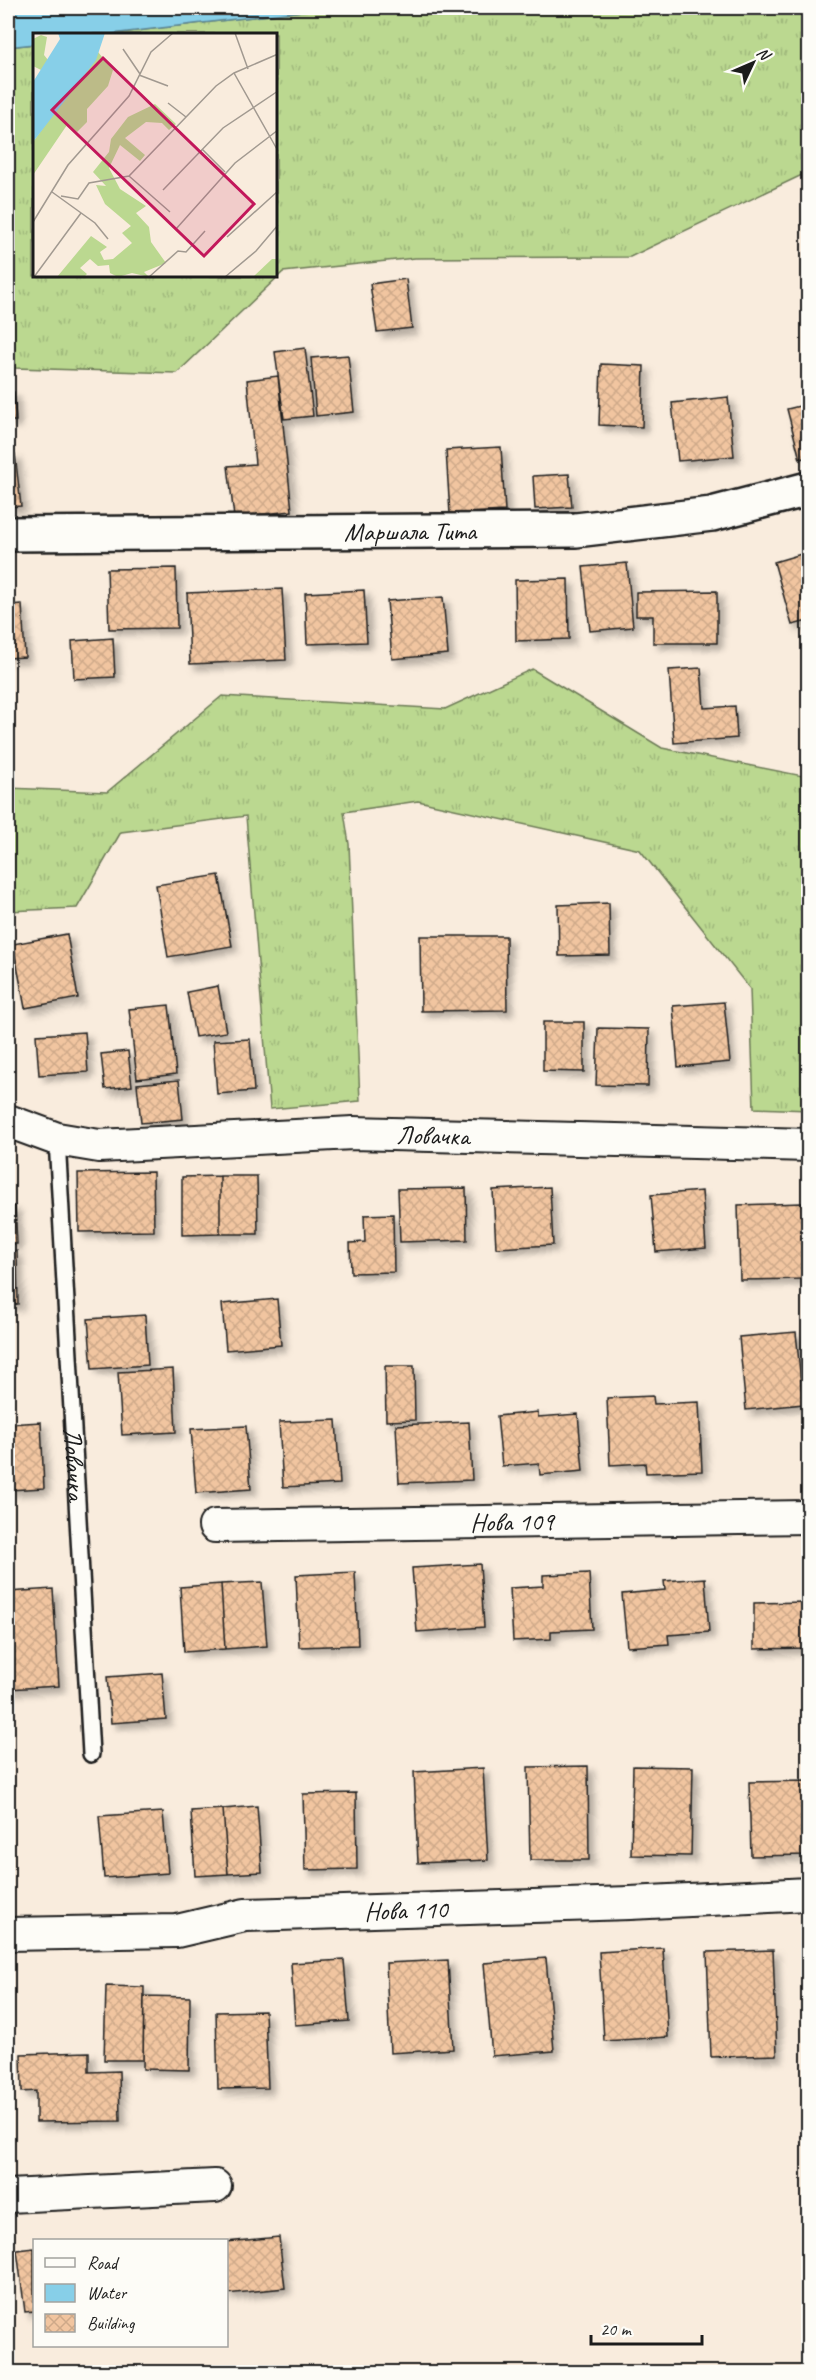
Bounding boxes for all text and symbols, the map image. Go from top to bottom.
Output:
inset map [33,33,278,278]
north arrow [723,33,783,93]
text: N [752,43,776,66]
street label: Маршала Тита [344,515,478,549]
street label: Ловачка [396,1118,472,1153]
street label: Ловачка [56,1427,93,1504]
street label: Нова 109 [470,1505,556,1539]
street label: Нова 110 [364,1893,451,1928]
legend [33,2239,228,2347]
text: Road [87,2252,120,2274]
text: Water [87,2282,128,2304]
scale bar [591,2308,702,2346]
text: Building [87,2312,136,2334]
text: 20 m [600,2318,633,2340]

